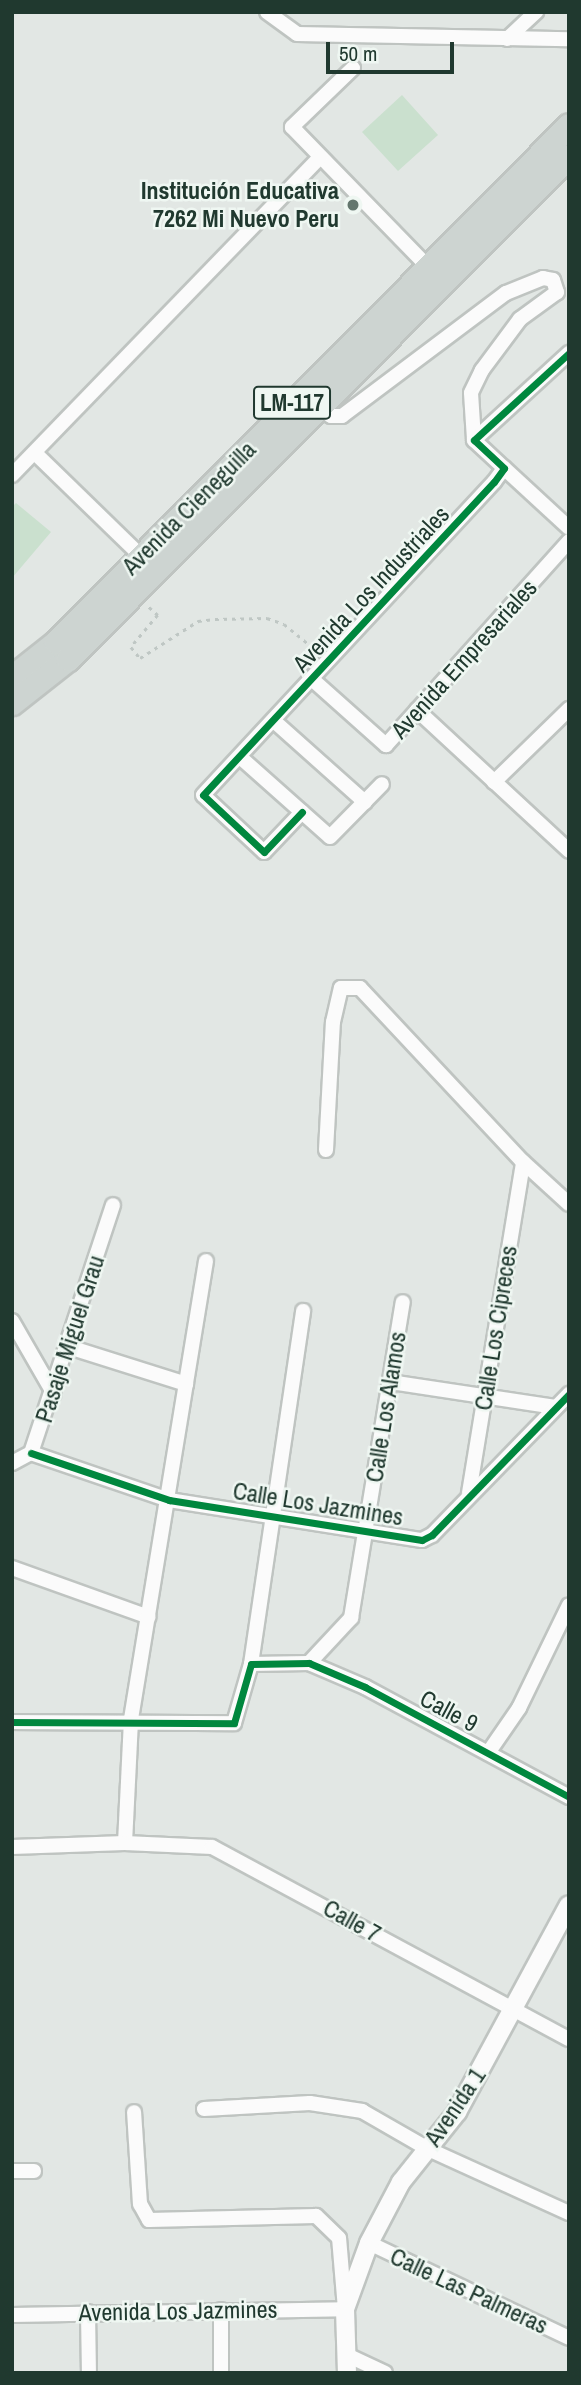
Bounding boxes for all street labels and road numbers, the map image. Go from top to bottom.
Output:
road number: LM-117 [252,384,332,422]
street label: Avenida Cieneguilla [116,435,262,581]
street label: Avenida Los Industriales [287,500,455,678]
street label: Avenida Empresariales [385,573,543,745]
street label: Calle Los Cipreces [469,1244,523,1412]
street label: Pasaje Miguel Grau [29,1252,111,1426]
street label: Calle Los Alamos [360,1329,412,1485]
street label: Calle Los Jazmines [231,1476,405,1532]
street label: Calle 9 [415,1684,483,1738]
street label: Calle 7 [318,1894,386,1948]
street label: Avenida 1 [418,2062,492,2152]
street label: Calle Las Palmeras [386,2242,552,2340]
street label: Avenida Los Jazmines [78,2295,278,2327]

